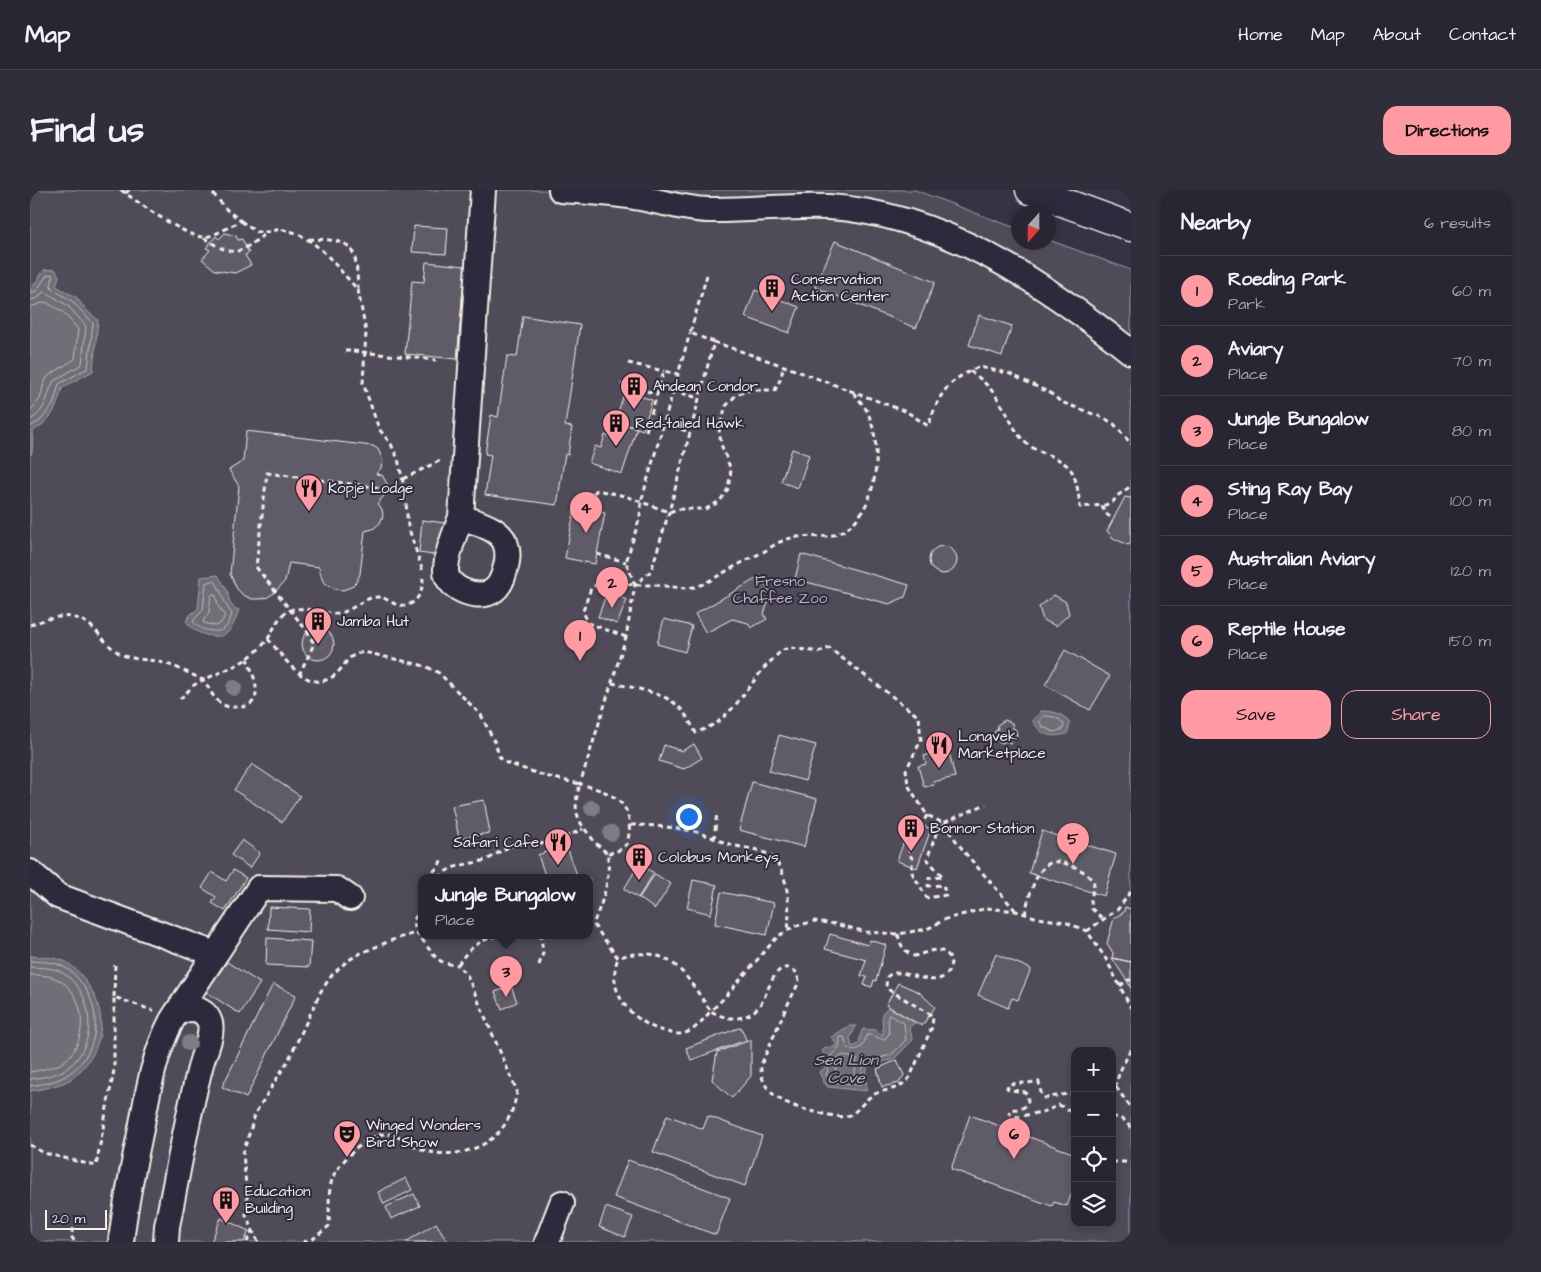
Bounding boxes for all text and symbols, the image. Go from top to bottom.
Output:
text: Map [25,18,70,52]
text: Home [1238,22,1283,47]
text: Map [1311,22,1345,47]
text: About [1373,22,1421,47]
text: Contact [1449,22,1516,47]
text: Find us [30,106,144,155]
button: Directions [1383,106,1511,155]
north arrow [1011,205,1056,250]
text: Nearby [1181,208,1251,237]
text: 6 results [1424,212,1491,234]
text: Roeding Park [1228,266,1346,293]
place label: Conservation Action Center [791,269,889,307]
building icon: Conservation Action Center [757,273,787,312]
text: 1 [1196,280,1198,302]
text: 60 m [1452,280,1491,302]
text: Park [1228,293,1265,315]
text: Aviary [1228,336,1283,363]
text: 2 [1192,350,1202,372]
text: 70 m [1452,350,1491,372]
text: Place [1228,363,1268,385]
building icon: Andean Condor [619,371,649,410]
place label: Andean Condor [653,376,758,397]
text: Jungle Bungalow [1228,406,1369,433]
building icon: Red-tailed Hawk [601,408,631,447]
place label: Red-tailed Hawk [635,413,744,434]
text: 3 [1193,420,1201,442]
text: 80 m [1452,420,1491,442]
text: Place [1228,433,1268,455]
restaurant icon: Kopje Lodge [294,473,324,512]
text: Sting Ray Bay [1228,476,1353,503]
place label: Kopje Lodge [328,478,413,500]
text: 4 [1192,490,1202,512]
text: 100 m [1450,490,1491,512]
pin: 4 [570,492,602,533]
text: Place [1228,503,1268,525]
text: Australian Aviary [1228,546,1375,573]
text: 5 [1191,560,1203,582]
text: 120 m [1451,560,1491,582]
pin: 2 [596,567,628,608]
park label: Fresno Chaffee Zoo [733,571,828,609]
text: Place [1228,573,1268,595]
building icon: Jamba Hut [303,606,333,645]
place label: Jamba Hut [337,611,409,632]
text: Reptile House [1228,616,1346,643]
pin: 1 [564,620,596,661]
text: 6 [1192,630,1202,652]
text: 150 m [1449,630,1491,652]
text: Place [1228,643,1268,665]
button: Save [1181,690,1331,739]
button: Share [1341,690,1491,739]
place label: Longvek Marketplace [958,726,1046,764]
restaurant icon: Longvek Marketplace [924,730,954,769]
your location [676,804,702,830]
building icon: Bonnor Station [896,813,926,852]
place label: Bonnor Station [930,818,1035,839]
pin: 5 [1057,823,1089,864]
restaurant icon: Safari Cafe [543,827,573,866]
place label: Safari Cafe [453,832,539,853]
building icon: Colobus Monkeys [624,842,654,881]
place label: Colobus Monkeys [658,847,779,869]
popup [418,874,593,939]
text: Jungle Bungalow [435,882,576,909]
text: Place [435,909,475,931]
pin: 3 [490,956,522,997]
map controls [1071,1047,1116,1227]
button: + [1071,1047,1116,1092]
water label: Sea Lion Cove [814,1049,880,1089]
button: − [1071,1092,1116,1137]
place label: Winged Wonders Bird Show [366,1115,482,1153]
pin: 6 [998,1118,1030,1159]
theatre icon: Winged Wonders Bird Show [332,1119,362,1158]
button: locate [1071,1137,1116,1182]
place label: Education Building [245,1181,311,1220]
button: layers [1071,1182,1116,1227]
building icon: Education Building [211,1185,241,1224]
scale bar [45,1207,108,1230]
text: 20 m [52,1209,85,1229]

